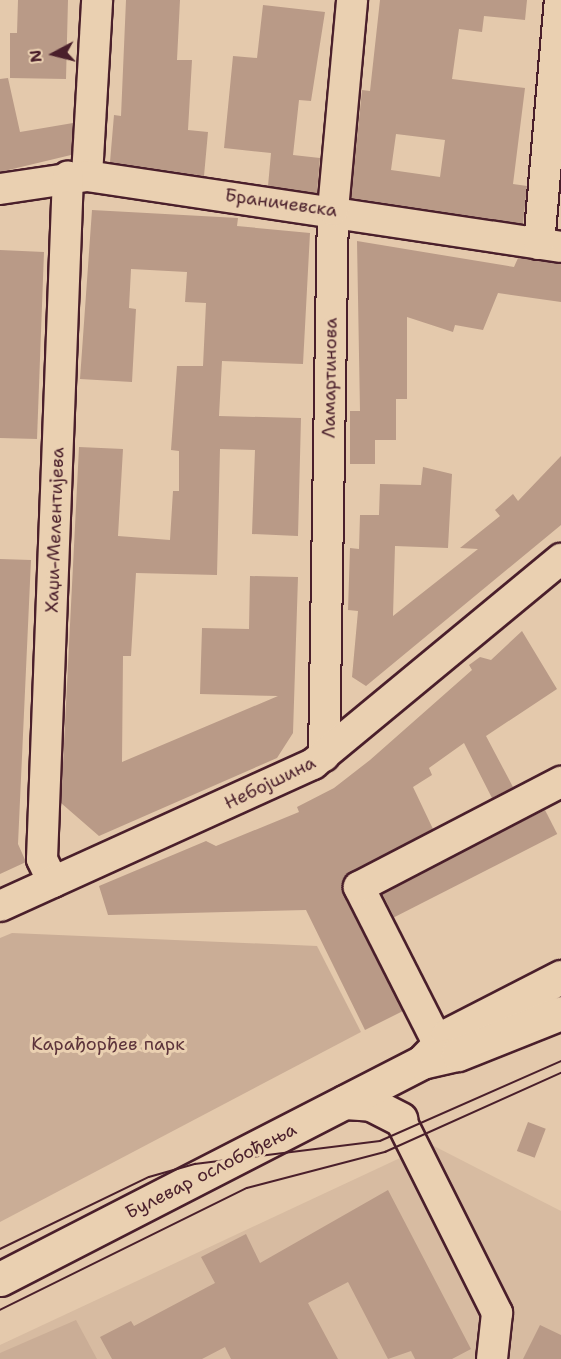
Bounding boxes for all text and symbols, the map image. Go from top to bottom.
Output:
north arrow [24,24,84,84]
text: N [24,49,47,64]
street label: Браничевска [223,184,339,222]
street label: Ламартинова [318,318,342,438]
street label: Хаџи-Мелентијева [41,447,69,613]
street label: Небојшина [221,752,319,814]
park label: Карађорђев парк [31,1033,185,1055]
street label: Булевар ослобођења [122,1118,300,1224]

